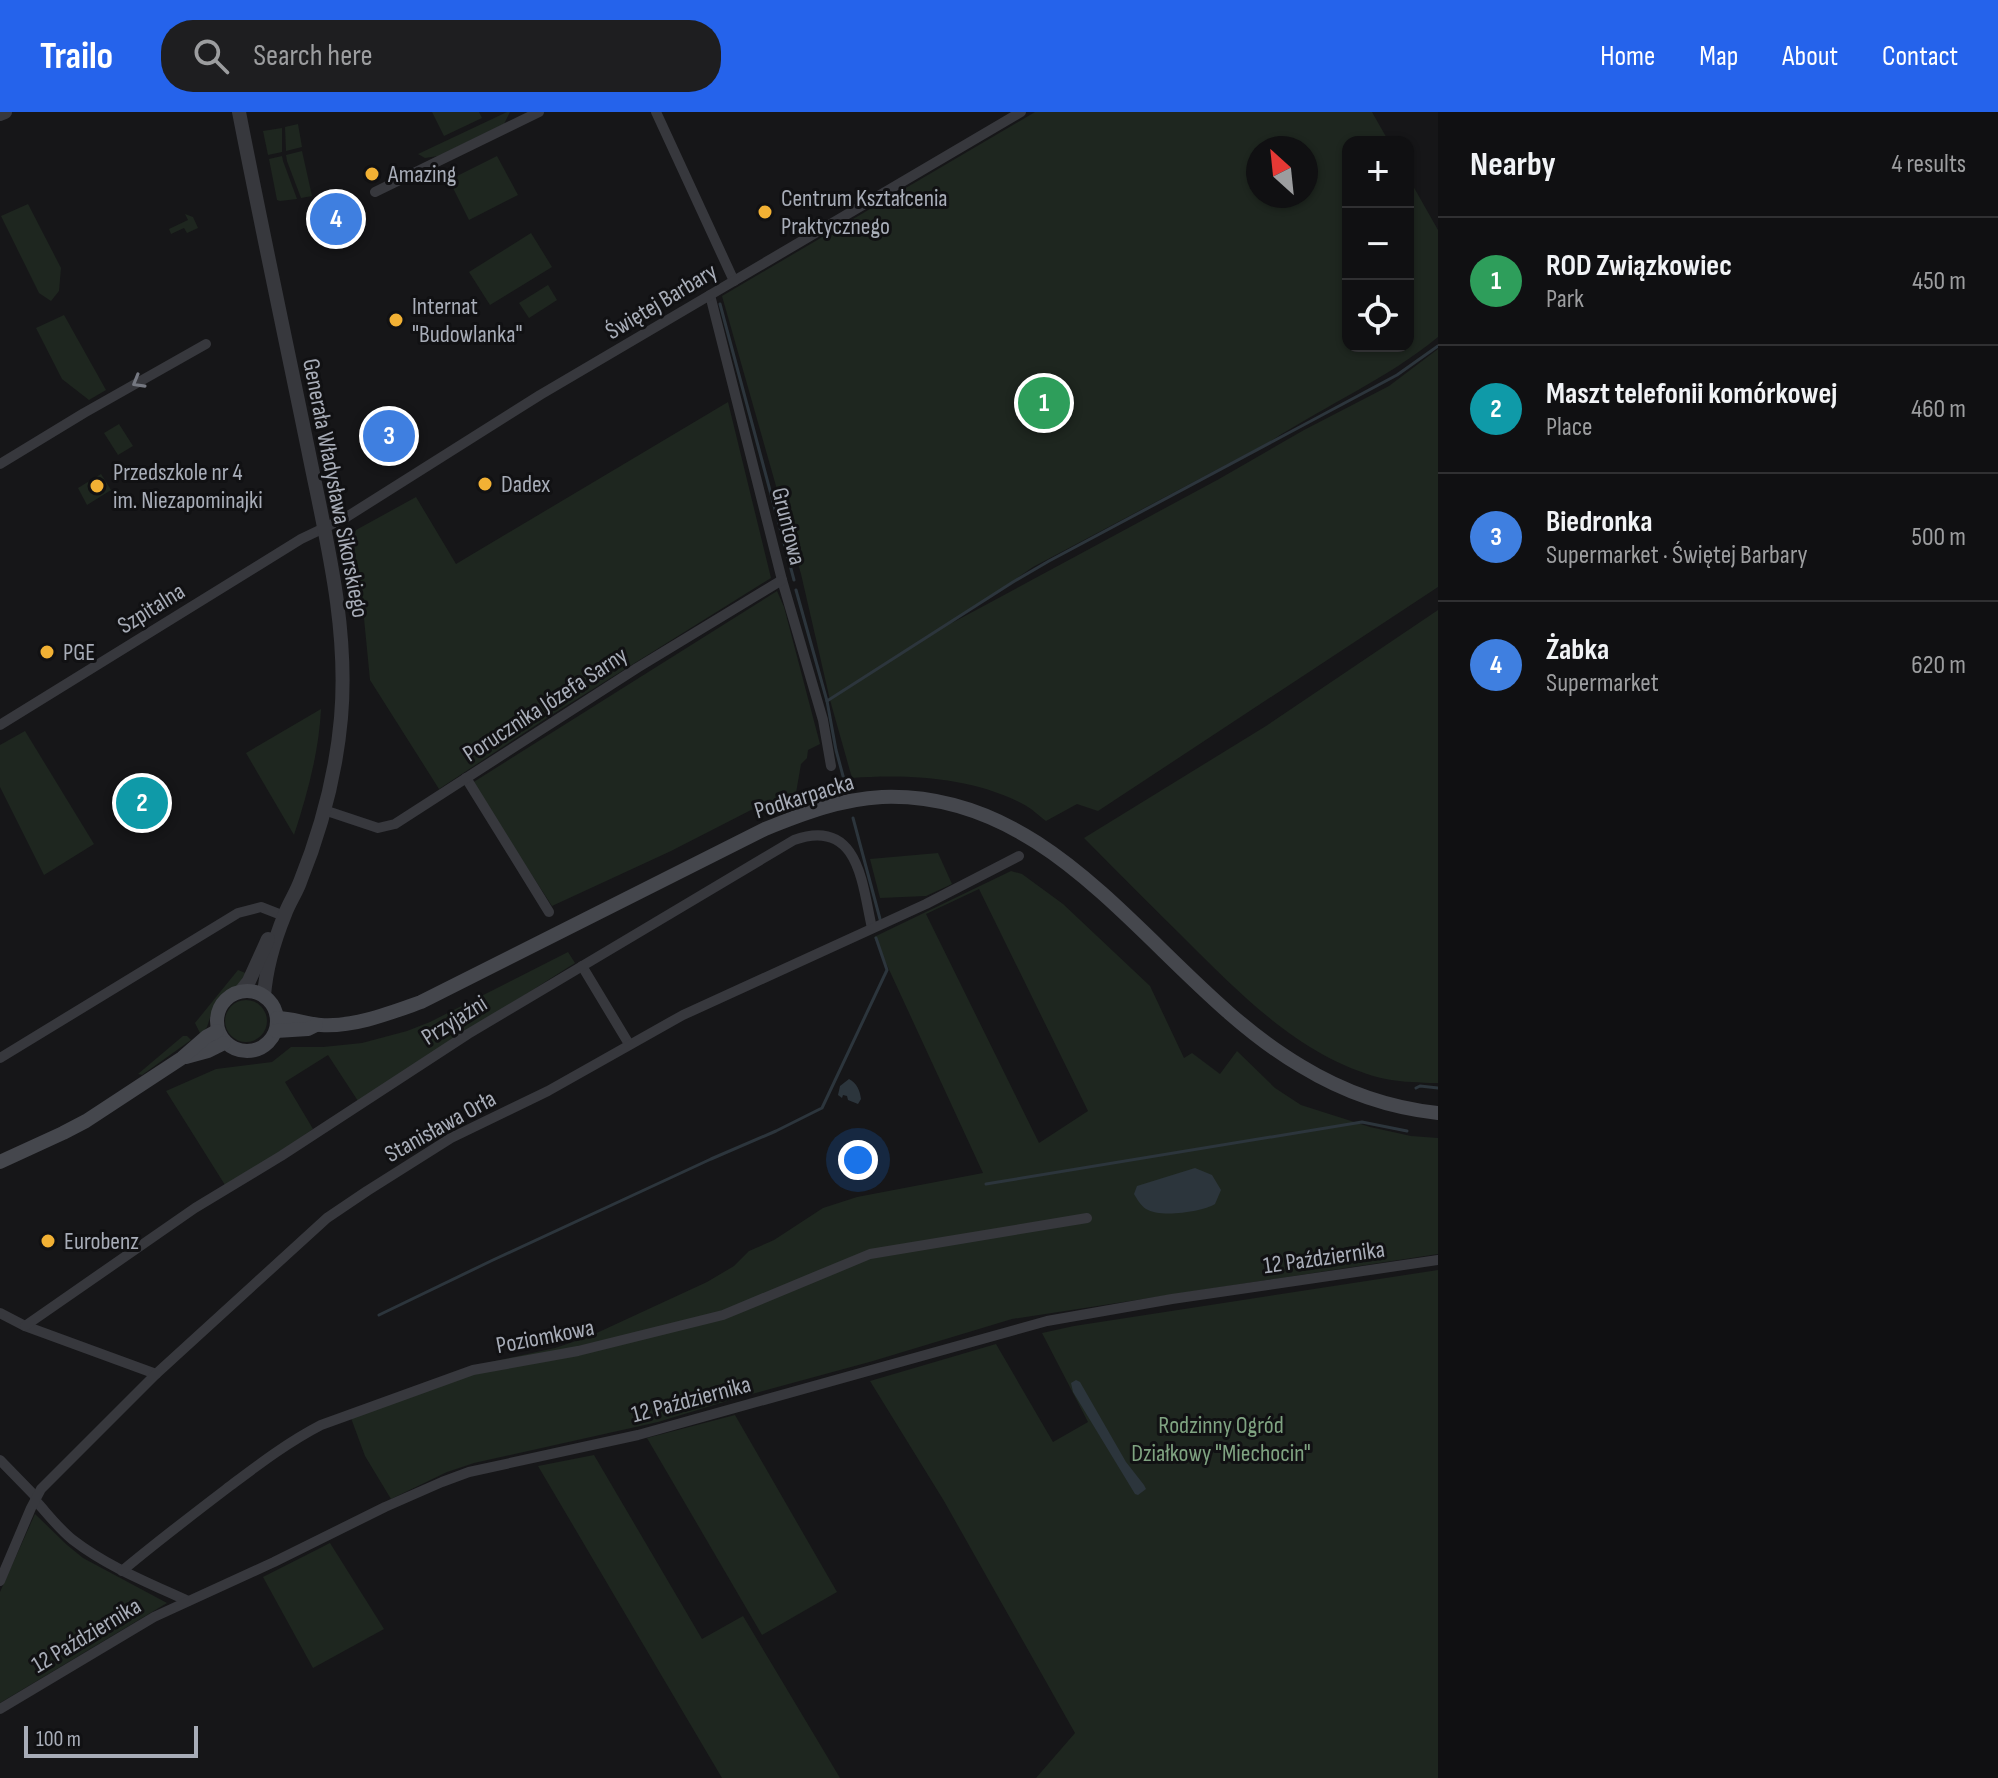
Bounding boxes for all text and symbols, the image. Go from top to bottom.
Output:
search box [161,20,721,92]
text: Trailo [40,34,113,79]
icon: search [189,34,233,78]
text: Search here [253,38,372,74]
text: Home [1600,40,1655,73]
text: Map [1699,40,1738,73]
text: About [1782,40,1838,73]
text: Contact [1882,40,1958,73]
north arrow [1246,136,1318,208]
map controls [1342,136,1414,352]
button: + [1342,136,1414,208]
text: Nearby [1470,144,1556,185]
text: 4 results [1891,149,1966,180]
place label: Amazing [387,160,456,189]
marker: Amazing [363,165,381,183]
place label: Centrum Kształcenia Praktycznego [781,184,948,241]
pin: 4 [310,189,362,249]
marker: Centrum Kształcenia Praktycznego [756,203,774,221]
button: − [1342,208,1414,280]
text: ROD Związkowiec [1546,248,1732,284]
street label: Świętej Barbary [600,257,722,346]
text: 1 [1491,266,1501,297]
text: 450 m [1912,266,1966,297]
button: locate [1342,280,1414,352]
text: Park [1546,284,1584,315]
place label: Internat "Budowlanka" [412,292,522,349]
marker: Internat "Budowlanka" [387,311,405,329]
street label: Generała Władysława Sikorskiego [296,356,375,620]
one-way arrow [132,372,147,388]
pin: 1 [1018,373,1070,433]
text: Maszt telefonii komórkowej [1546,376,1837,412]
text: 2 [1490,394,1502,425]
text: 460 m [1911,394,1966,425]
pin: 3 [363,406,415,466]
text: Place [1546,412,1593,443]
place label: Przedszkole nr 4 im. Niezapominajki [113,458,263,515]
place label: Dadex [501,470,550,499]
marker: Dadex [476,475,494,493]
marker: Przedszkole nr 4 im. Niezapominajki [88,477,106,495]
street label: Gruntowa [765,484,812,568]
text: Biedronka [1546,504,1652,540]
text: 3 [1490,522,1502,553]
text: 500 m [1912,522,1966,553]
text: Supermarket · Świętej Barbary [1546,540,1808,571]
street label: Szpitalna [112,577,190,640]
text: Żabka [1546,632,1609,668]
place label: PGE [63,638,95,667]
street label: Porucznika Józefa Sarny [458,640,633,768]
marker: PGE [38,643,56,661]
text: 4 [1490,650,1502,681]
text: 620 m [1911,650,1966,681]
text: Supermarket [1546,668,1659,699]
street label: Podkarpacka [751,768,857,825]
pin: 2 [116,773,168,833]
street label: Przyjaźni [416,989,492,1052]
street label: Stanisława Orła [379,1084,501,1169]
your location [838,1140,878,1180]
place label: Eurobenz [64,1227,139,1256]
marker: Eurobenz [39,1232,57,1250]
street label: 12 Października [1261,1235,1387,1280]
street label: Poziomkowa [494,1313,597,1360]
street label: 12 Października [628,1370,754,1429]
park label: Rodzinny Ogród Działkowy "Miechocin" [1131,1411,1311,1468]
street label: 12 Października [26,1591,146,1679]
scale bar [24,1722,198,1758]
text: 100 m [36,1726,81,1753]

